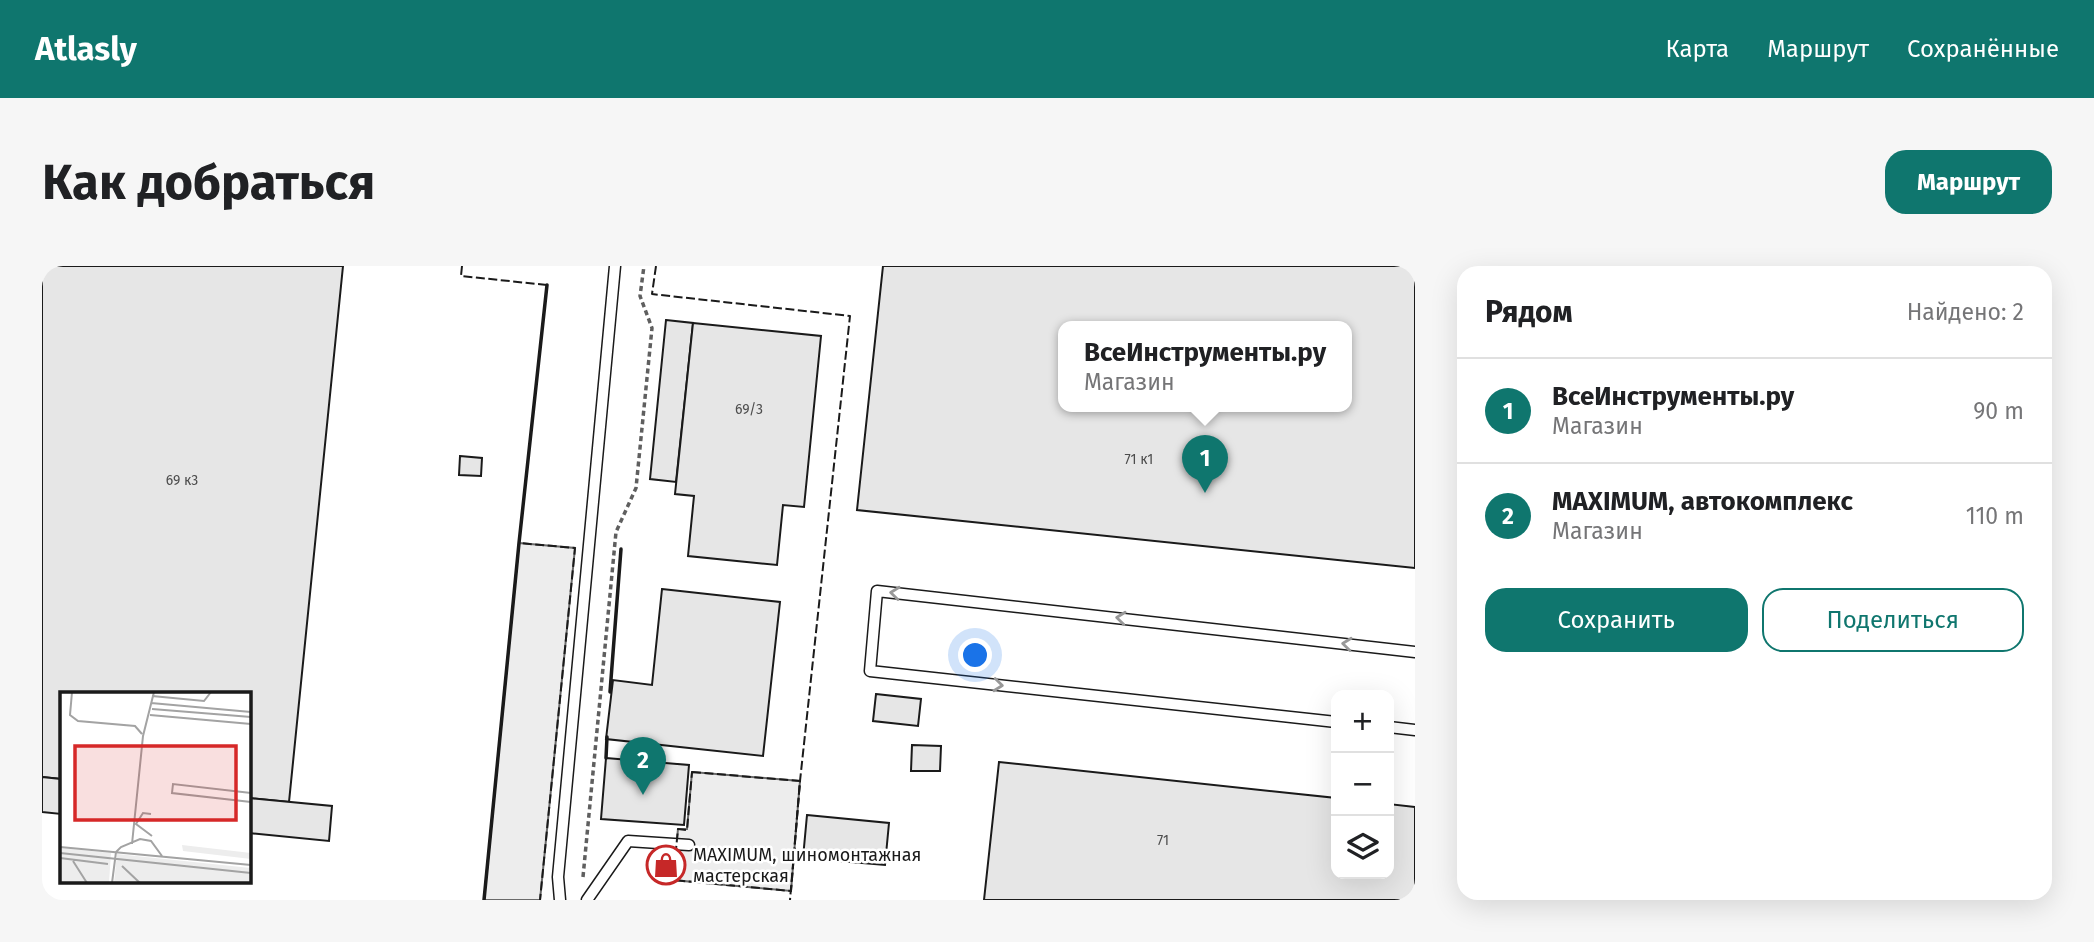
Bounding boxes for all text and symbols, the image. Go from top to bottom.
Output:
text: Atlasly [35,29,137,69]
text: Карта [1666,35,1729,63]
text: Маршрут [1767,35,1869,63]
text: Сохранённые [1907,35,2059,63]
button: Маршрут [1885,150,2052,214]
text: Как добраться [42,153,375,212]
text: Рядом [1485,294,1573,330]
text: Найдено: 2 [1907,298,2024,326]
popup [1058,321,1352,412]
text: ВсеИнструменты.ру [1084,337,1326,368]
text: Магазин [1084,368,1175,396]
text: ВсеИнструменты.ру [1552,381,1794,412]
text: 1 [1503,397,1513,425]
text: 90 m [1973,397,2024,425]
house number: 69/3 [735,401,763,418]
text: Магазин [1552,412,1643,440]
pin: 1 [1182,435,1228,493]
house number: 71 к1 [1125,451,1153,468]
house number: 69 к3 [166,472,198,489]
text: MAXIMUM, автокомплекс [1552,486,1853,517]
text: 2 [1502,502,1514,530]
text: 110 m [1966,502,2024,530]
text: Магазин [1552,517,1643,545]
one-way arrow [889,585,901,600]
button: Сохранить [1485,588,1748,652]
button: Поделиться [1762,588,2024,652]
one-way arrow [1115,611,1127,626]
one-way arrow [1341,637,1352,652]
your location [958,638,992,672]
one-way arrow [993,677,1004,692]
map controls [1331,690,1394,879]
button: + [1331,690,1394,753]
inset map [60,692,250,883]
pin: 2 [620,737,666,795]
button: − [1331,753,1394,816]
button: layers [1331,816,1394,879]
house number: 71 [1157,832,1169,849]
shop icon: MAXIMUM, шиномонтажная мастерская [645,844,687,886]
place label: MAXIMUM, шиномонтажная мастерская [693,844,921,887]

